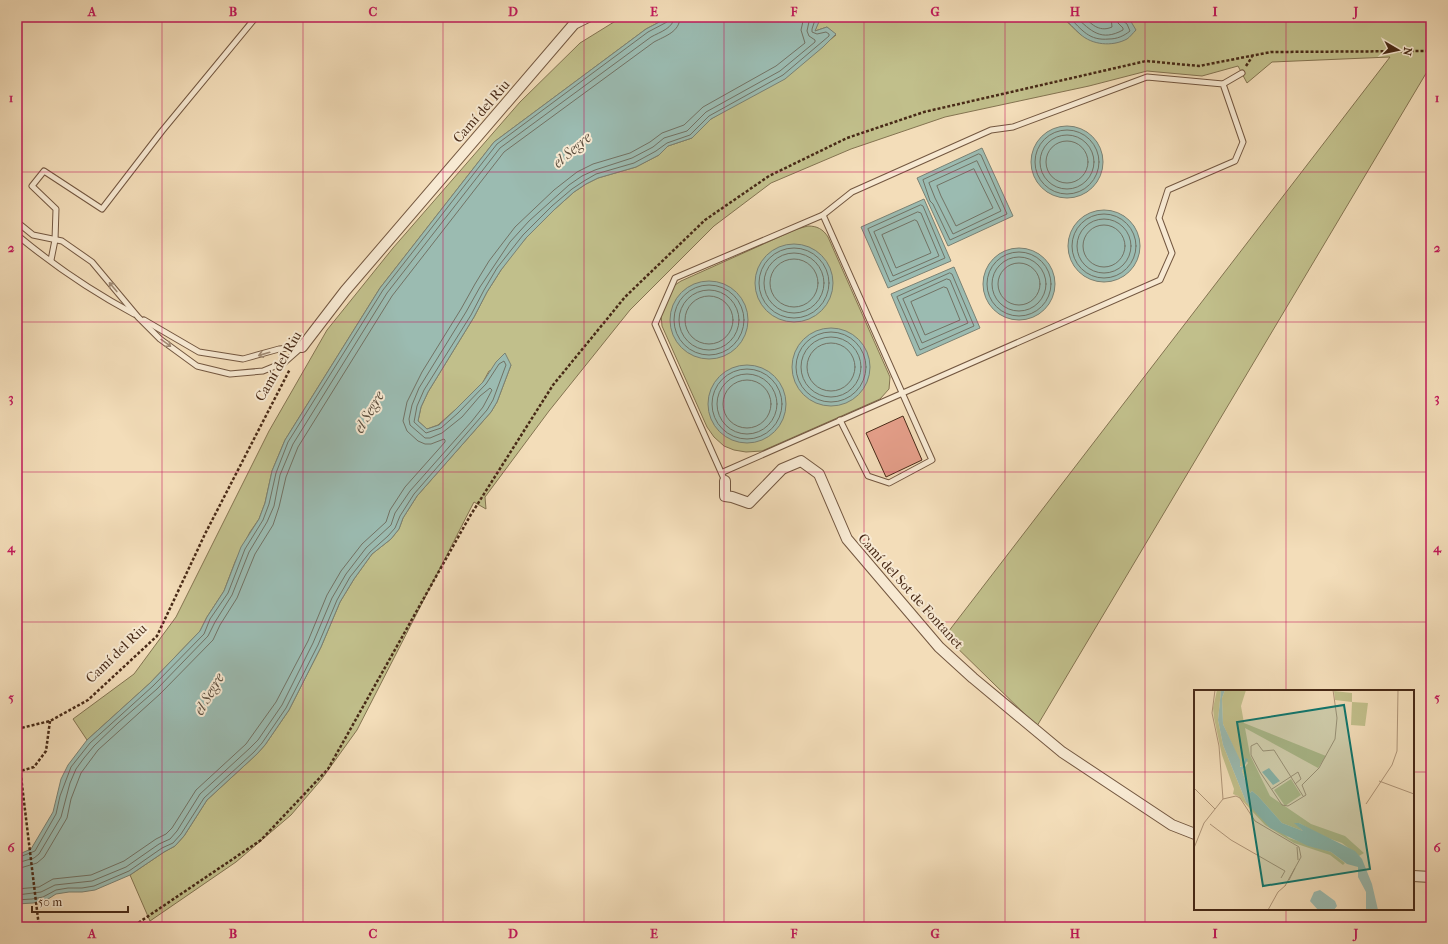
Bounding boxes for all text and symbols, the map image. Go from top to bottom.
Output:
text: A [87,4,97,19]
text: B [229,4,238,19]
text: C [369,4,378,19]
text: D [508,4,518,19]
text: E [650,4,658,19]
text: F [790,4,798,19]
text: G [930,4,940,19]
text: H [1070,4,1081,19]
text: I [1212,4,1218,19]
text: J [1352,4,1359,20]
north arrow [1378,30,1418,70]
text: N [1400,46,1414,57]
street label: Camí del Riu [449,76,513,146]
text: 1 [9,90,14,105]
text: 1 [1435,90,1440,105]
water label: el Segre [549,128,596,172]
text: 2 [8,240,15,255]
text: 2 [1434,240,1441,255]
one-way arrow [108,281,117,292]
street label: Camí del Riu [252,328,305,404]
one-way arrow [160,339,171,347]
one-way arrow [257,350,270,358]
water label: el Segre [350,387,389,436]
text: 3 [8,390,14,406]
text: 3 [1434,390,1440,406]
street label: Camí del Sot de Fontanet [854,530,967,653]
text: 4 [6,540,16,556]
text: 4 [1432,540,1442,556]
street label: Camí del Riu [82,620,150,687]
water label: el Segre [190,669,229,718]
text: 5 [8,690,14,705]
inset map [1194,690,1414,910]
text: 5 [1434,690,1440,705]
text: 6 [7,840,15,855]
text: 6 [1433,840,1441,855]
scale bar [32,888,128,914]
text: 50 m [38,895,62,909]
text: A [87,926,97,941]
text: B [229,926,238,941]
text: C [369,926,378,941]
text: D [508,926,518,941]
text: E [650,926,658,941]
text: F [790,926,798,941]
text: G [930,926,940,941]
text: H [1070,926,1081,941]
text: I [1212,926,1218,941]
text: J [1352,926,1359,942]

